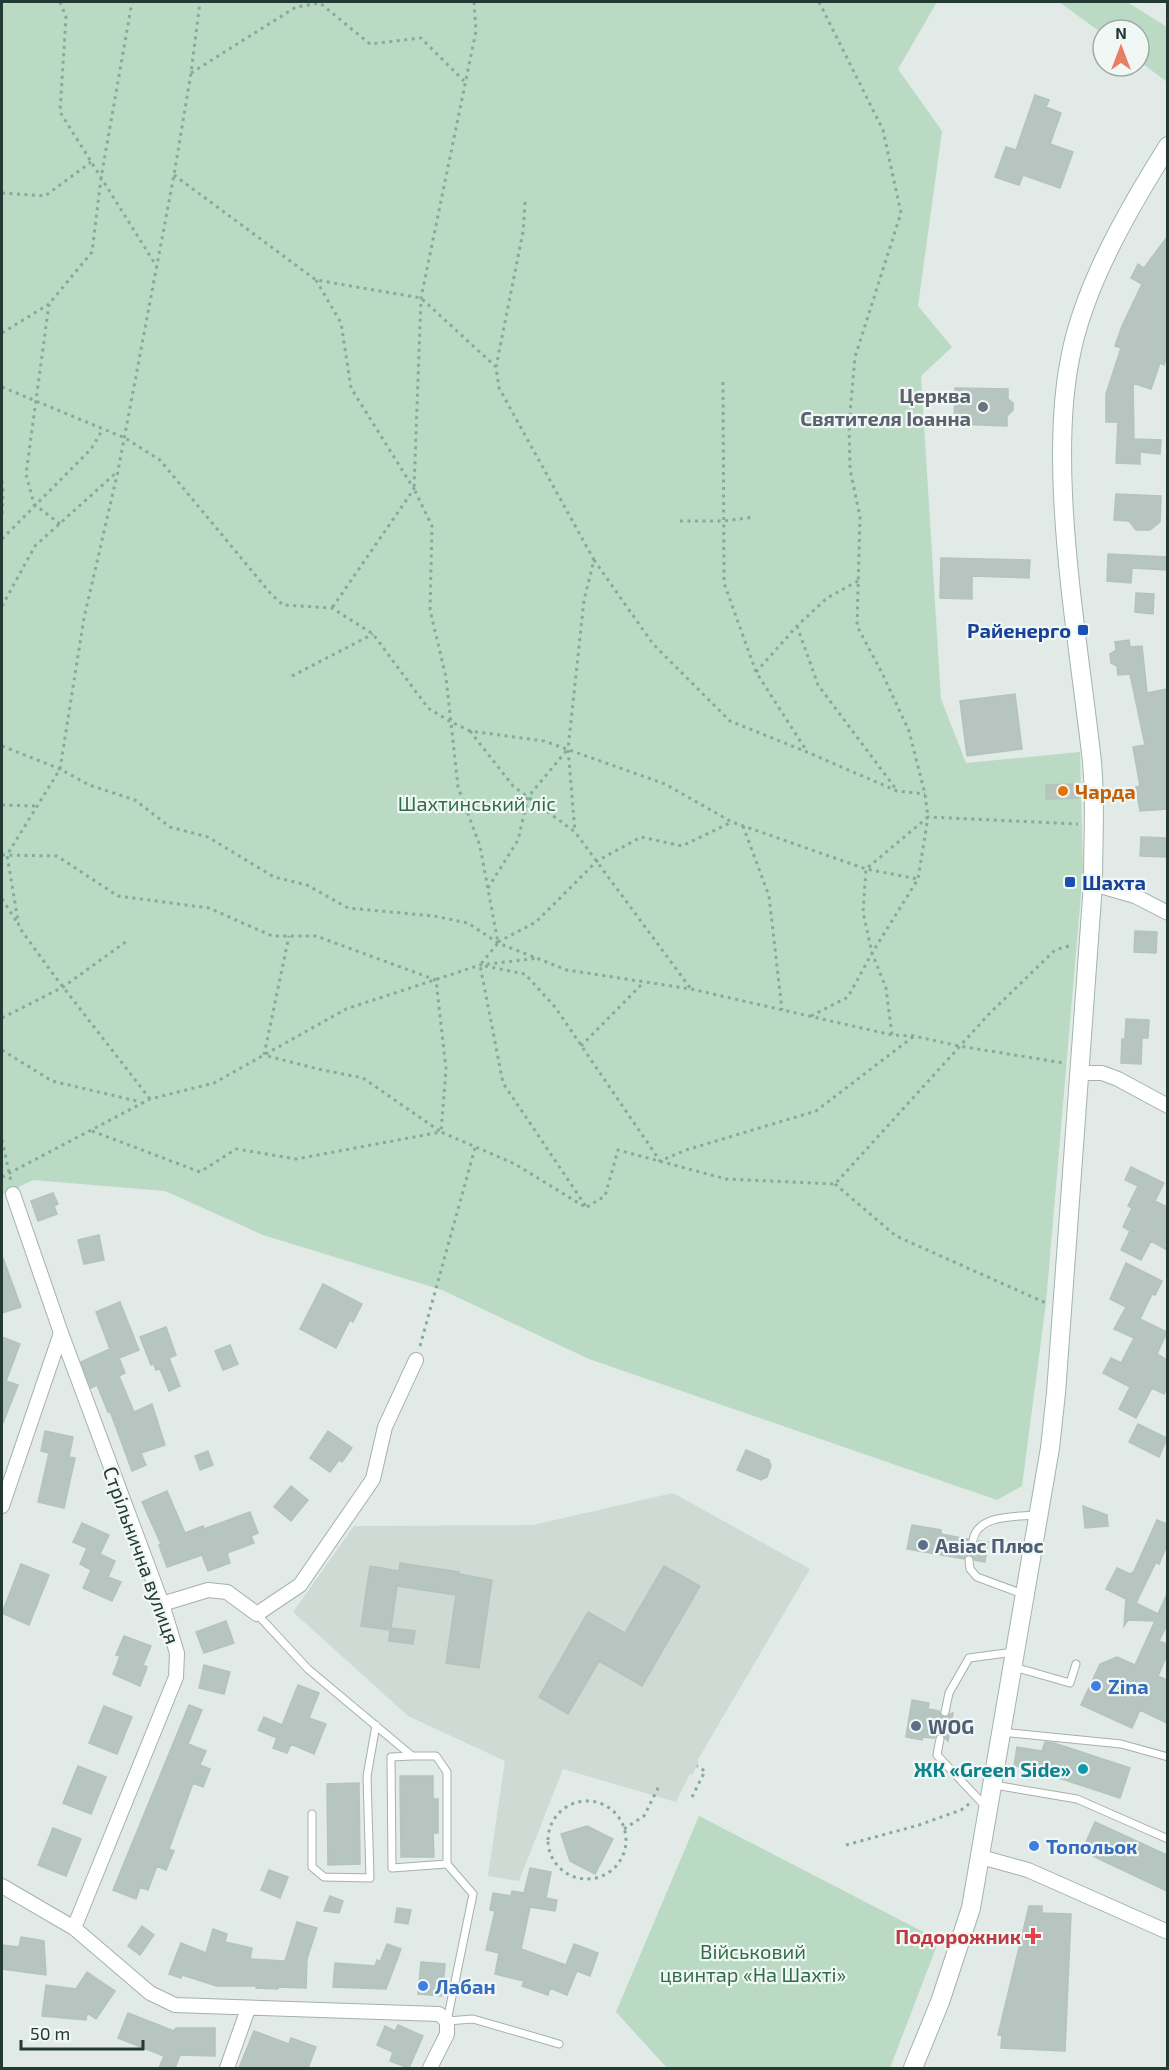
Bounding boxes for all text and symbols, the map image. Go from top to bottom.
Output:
north arrow [1091,18,1151,78]
text: N [1115,23,1127,42]
place label: Церква Святителя Іоанна [800,383,971,430]
marker: Церква Святителя Іоанна [976,400,990,414]
place label: Райенерго [967,618,1071,642]
marker: Райенерго [1076,623,1090,637]
place label: Чарда [1075,779,1136,803]
marker: Чарда [1056,784,1070,798]
park label: Шахтинський ліс [398,791,556,815]
place label: Шахта [1082,870,1146,894]
marker: Шахта [1063,875,1077,889]
street label: Стрільнична вулиця [98,1463,185,1647]
place label: Авіас Плюс [935,1533,1044,1557]
marker: Авіас Плюс [916,1538,930,1552]
place label: Zina [1108,1674,1149,1698]
marker: Zina [1089,1679,1103,1693]
place label: WOG [928,1714,974,1738]
marker: WOG [909,1719,923,1733]
place label: ЖК «Green Side» [914,1757,1071,1781]
marker: ЖК «Green Side» [1076,1762,1090,1776]
place label: Топольок [1046,1834,1137,1858]
marker: Топольок [1027,1839,1041,1853]
place label: Подорожник [895,1924,1021,1948]
marker: Подорожник [1026,1929,1040,1943]
park label: Військовий цвинтар «На Шахті» [660,1939,846,1986]
place label: Лабан [435,1974,496,1998]
marker: Лабан [416,1979,430,1993]
scale bar [21,2013,142,2051]
text: 50 m [30,2022,70,2044]

